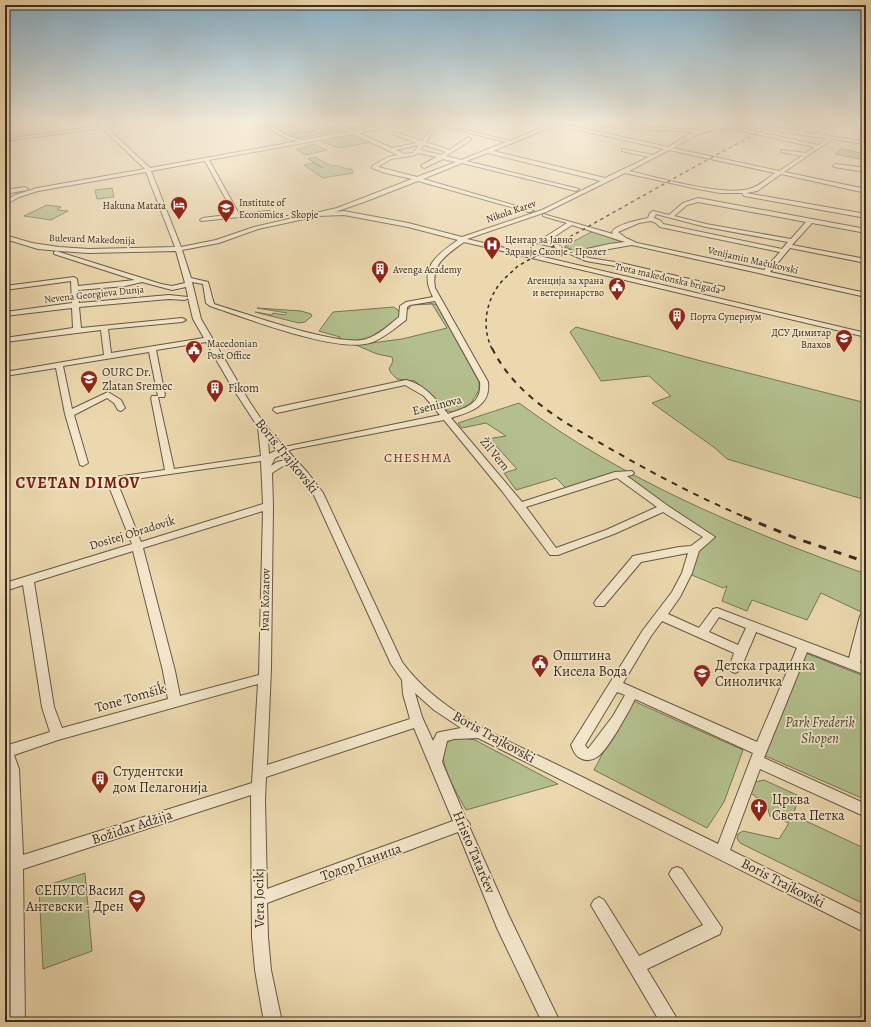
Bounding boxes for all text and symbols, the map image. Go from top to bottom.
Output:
hotel icon: Hakuna Matata [169,195,189,220]
place label: Institute of Economics - Skopje [239,196,319,222]
street label: Nikola Karev [484,196,538,226]
school or university icon: Institute of Economics - Skopje [216,198,236,223]
place label: Hakuna Matata [103,199,166,212]
street label: Bulevard Makedonija [49,231,136,247]
place label: Центар за Јавно Здравје Скопје - Пролет [505,233,607,259]
hospital icon: Центар за Јавно Здравје Скопје - Пролет [482,235,502,260]
street label: Venijamin Mačukovski [706,243,800,277]
building icon: Avenga Academy [370,259,390,284]
street label: Treta makedonska brigada [614,260,722,297]
place label: Avenga Academy [392,263,462,276]
place label: Агенција за храна и ветеринарство [526,274,604,300]
public building icon: Агенција за храна и ветеринарство [607,276,627,301]
street label: Nevena Georgieva Dunja [43,282,145,306]
building icon: Порта Супериум [667,306,687,331]
place label: Порта Супериум [690,310,762,324]
place label: ДСУ Димитар Влахов [771,326,831,351]
school or university icon: ДСУ Димитар Влахов [834,328,854,353]
place label: Macedonian Post Office [207,337,258,362]
public building icon: Macedonian Post Office [184,339,204,364]
place label: OURC Dr. Zlatan Sremec [102,364,172,394]
school or university icon: OURC Dr. Zlatan Sremec [79,369,99,394]
building icon: Fikom [205,378,225,403]
place label: Fikom [228,380,259,396]
street label: Eseninova [411,391,464,419]
street label: Boris Trajkovski [251,414,323,498]
street label: Žil Vern [477,434,514,474]
district label: CHESHMA [384,449,452,466]
district label: CVETAN DIMOV [16,472,140,494]
street label: Dositej Obradoviḱ [87,512,177,554]
street label: Ivan Kozarov [256,567,274,632]
place label: Општина Кисела Вода [553,646,628,681]
public building icon: Општина Кисела Вода [530,653,550,678]
place label: Детска градинка Синоличка [715,656,816,691]
school or university icon: Детска градинка Синоличка [692,663,712,688]
street label: Tone Tomšiḱ [92,679,167,717]
street label: Boris Trajkovski [449,706,539,768]
park label: Park Frederik Shopen [785,713,855,748]
place label: Студентски дом Пелагонија [112,762,208,797]
building icon: Студентски дом Пелагонија [90,769,110,794]
place label: Црква Света Петка [772,790,845,825]
church icon: Црква Света Петка [749,797,769,822]
street label: Božidar Adžija [89,805,175,849]
street label: Hristo Tatarčev [448,808,500,897]
street label: Тодор Паница [318,838,405,885]
street label: Boris Trajkovski [738,854,828,912]
street label: Vera Jocikj [249,868,269,929]
place label: СЕПУГС Васил Антевски - Дрен [25,881,124,916]
school or university icon: СЕПУГС Васил Антевски - Дрен [127,888,147,913]

